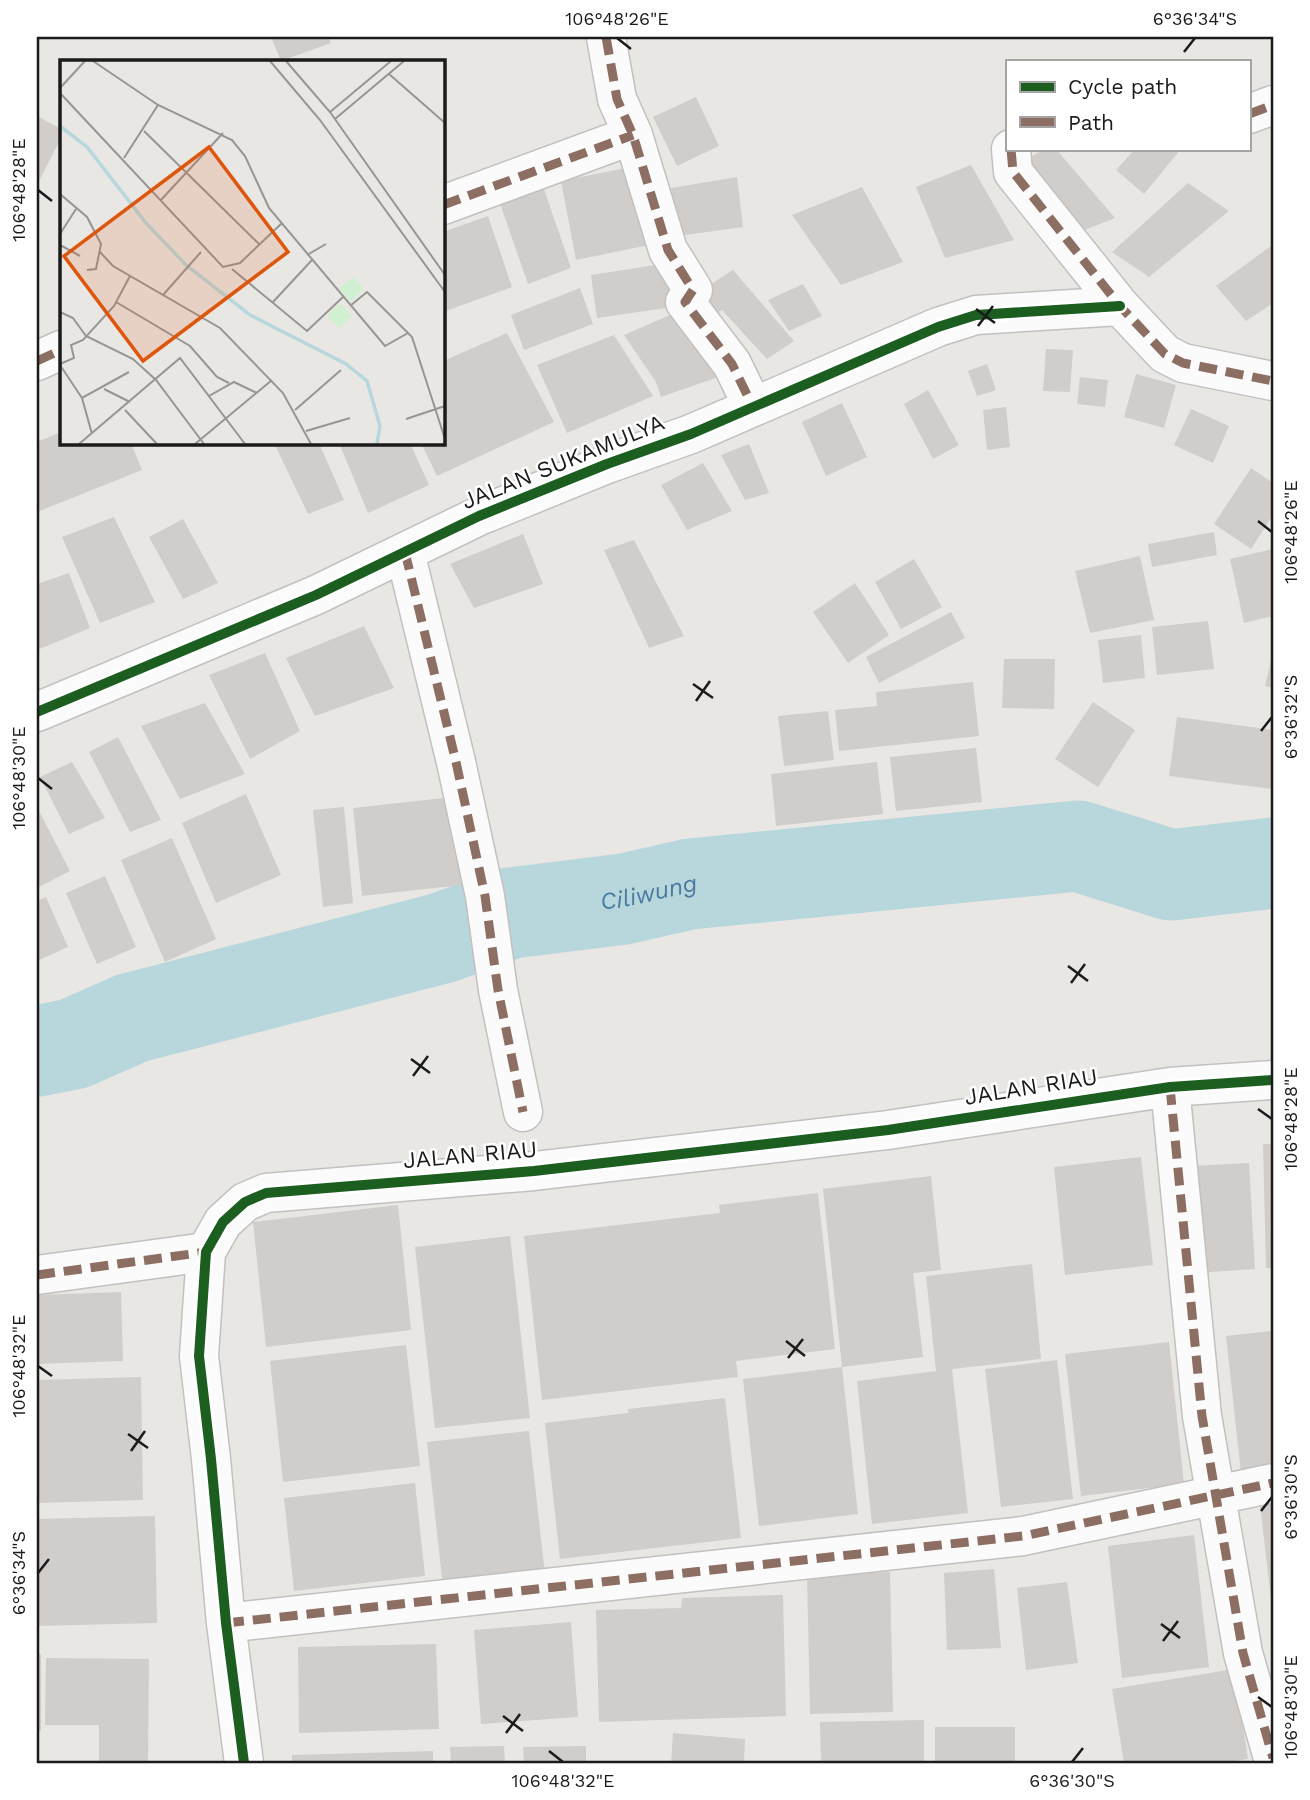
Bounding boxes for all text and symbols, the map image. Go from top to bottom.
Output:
text: 106°48'26"E [565,8,669,29]
text: 6°36'34"S [1153,8,1237,29]
inset map [60,60,444,444]
legend [1006,60,1250,150]
text: Cycle path [1068,74,1177,99]
text: Path [1068,110,1114,135]
text: 106°48'28"E [8,138,29,242]
street label: JALAN SUKAMULYA [458,409,668,515]
text: 106°48'26"E [1280,480,1301,584]
text: 6°36'32"S [1280,675,1301,759]
text: 106°48'30"E [8,726,29,830]
water label: Ciliwung [599,869,700,916]
street label: JALAN RIAU [963,1063,1099,1111]
text: 106°48'28"E [1280,1067,1301,1171]
street label: JALAN RIAU [402,1136,538,1174]
text: 106°48'32"E [8,1314,29,1418]
text: 6°36'30"S [1280,1454,1301,1540]
text: 6°36'34"S [8,1531,29,1615]
text: 106°48'30"E [1280,1655,1301,1759]
text: 106°48'32"E [511,1770,615,1791]
text: 6°36'30"S [1029,1770,1115,1791]

